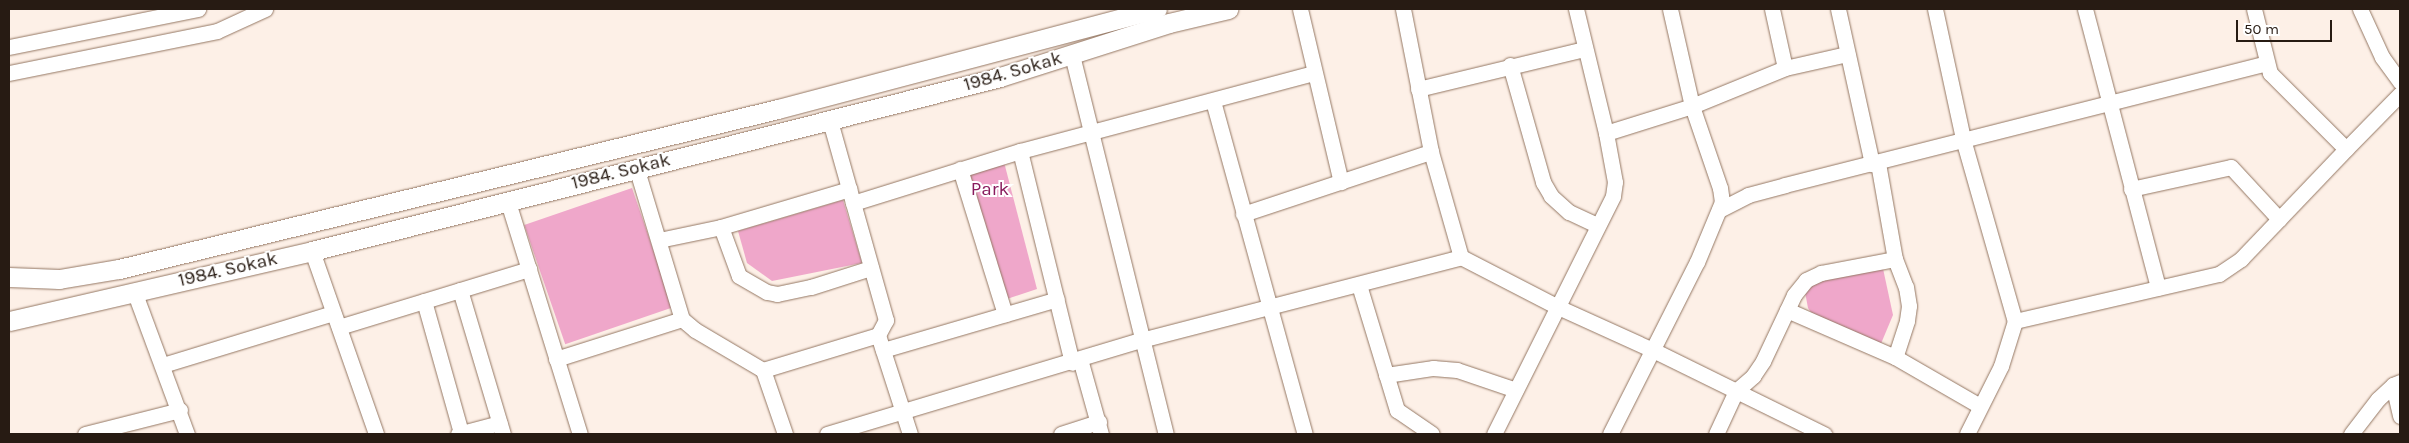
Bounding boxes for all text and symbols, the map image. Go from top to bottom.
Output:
scale bar [2239,10,2335,42]
text: 50 m [2244,20,2279,38]
street label: 1984. Sokak [961,47,1065,97]
street label: 1984. Sokak [569,149,673,195]
park label: Park [971,179,1009,201]
street label: 1984. Sokak [176,248,280,292]

